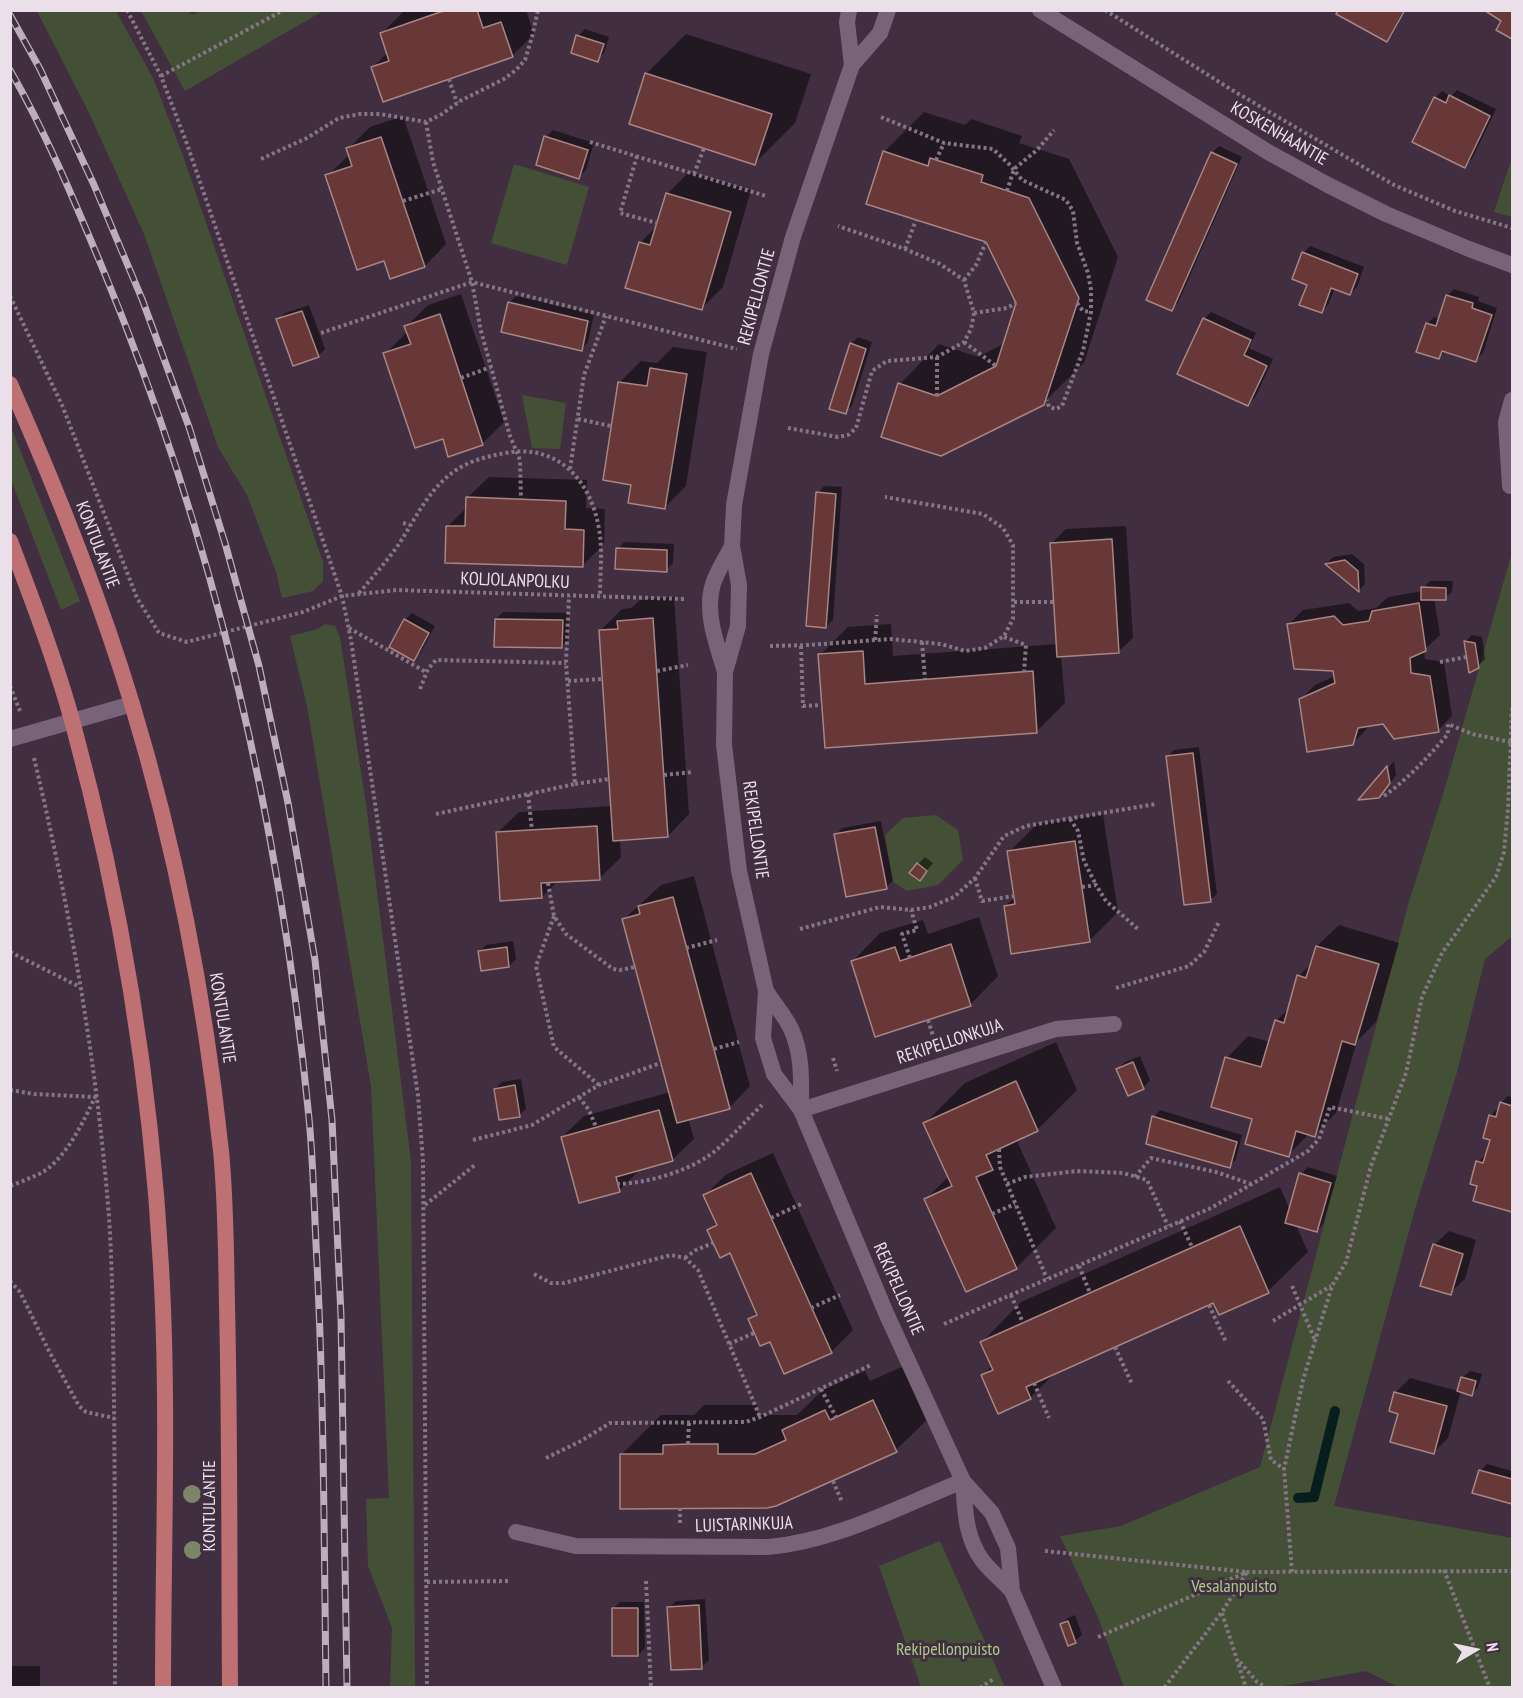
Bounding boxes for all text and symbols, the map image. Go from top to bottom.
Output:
street label: KOSKENHAANTIE [1227,97,1331,171]
street label: REKIPELLONTIE [734,247,780,347]
street label: KONTULANTIE [71,499,123,591]
street label: KOLJOLANPOLKU [460,568,570,594]
street label: REKIPELLONTIE [737,780,773,880]
street label: KONTULANTIE [204,971,240,1065]
street label: REKIPELLONKUJA [894,1015,1006,1069]
street label: REKIPELLONTIE [868,1240,928,1338]
street label: KONTULANTIE [199,1460,221,1552]
street label: LUISTARINKUJA [695,1512,793,1538]
park label: Vesalanpuisto [1191,1576,1277,1598]
north arrow [1445,1620,1505,1680]
park label: Rekipellonpuisto [896,1639,1000,1661]
text: N [1482,1641,1503,1653]

